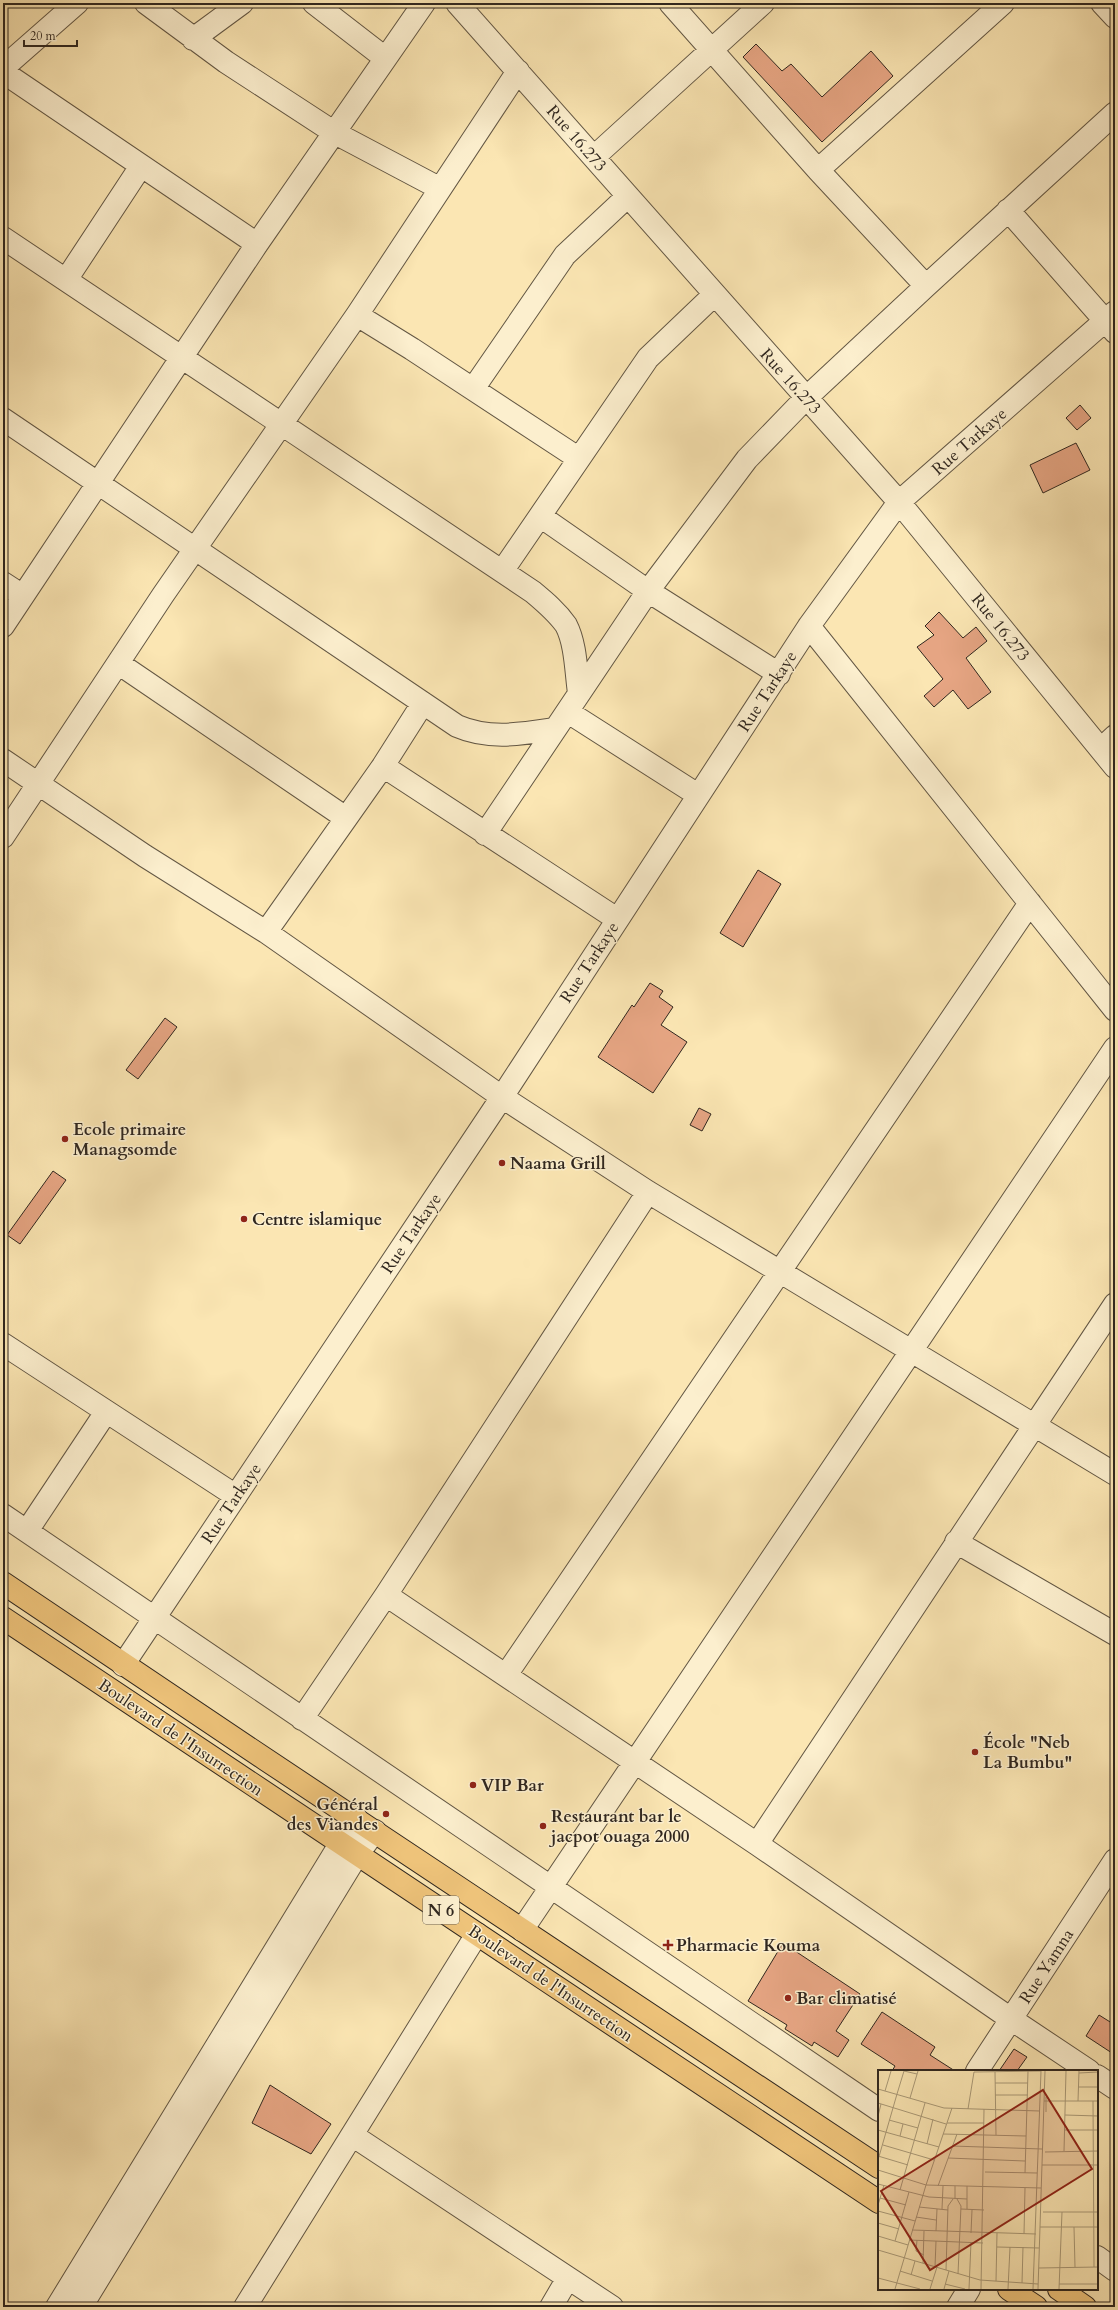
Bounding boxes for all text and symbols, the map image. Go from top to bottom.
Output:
scale bar [24,22,77,48]
text: 20 m [30,28,57,44]
street label: Rue 16.273 [541,100,612,177]
street label: Rue 16.273 [755,343,826,419]
street label: Rue Tarkaye [927,402,1012,480]
street label: Rue 16.273 [966,589,1035,666]
street label: Rue Tarkaye [733,646,802,736]
street label: Rue Tarkaye [555,917,624,1007]
place label: Ecole primaire Managsomde [73,1118,186,1161]
marker: Ecole primaire Managsomde [60,1134,70,1144]
place label: Naama Grill [510,1152,606,1175]
marker: Naama Grill [497,1158,507,1168]
street label: Rue Tarkaye [376,1188,447,1278]
place label: Centre islamique [252,1208,382,1231]
marker: Centre islamique [239,1214,249,1224]
street label: Rue Tarkaye [196,1458,267,1548]
street label: Boulevard de l'Insurrection [94,1673,268,1802]
place label: École "Neb La Bumbu" [983,1731,1072,1774]
marker: École "Neb La Bumbu" [970,1747,980,1757]
place label: VIP Bar [481,1774,544,1797]
marker: VIP Bar [468,1780,478,1790]
place label: Général des Viandes [287,1793,378,1836]
place label: Restaurant bar le jacpot ouaga 2000 [548,1805,690,1848]
marker: Général des Viandes [381,1809,391,1819]
marker: Restaurant bar le jacpot ouaga 2000 [538,1821,548,1831]
road number: N 6 [423,1896,459,1924]
street label: Boulevard de l'Insurrection [464,1919,638,2048]
street label: Rue Yamna [1014,1924,1080,2008]
place label: Pharmacie Kouma [676,1934,821,1957]
marker: Pharmacie Kouma [663,1940,673,1950]
place label: Bar climatisé [796,1987,897,2010]
marker: Bar climatisé [783,1993,793,2003]
inset map [878,2070,1098,2290]

